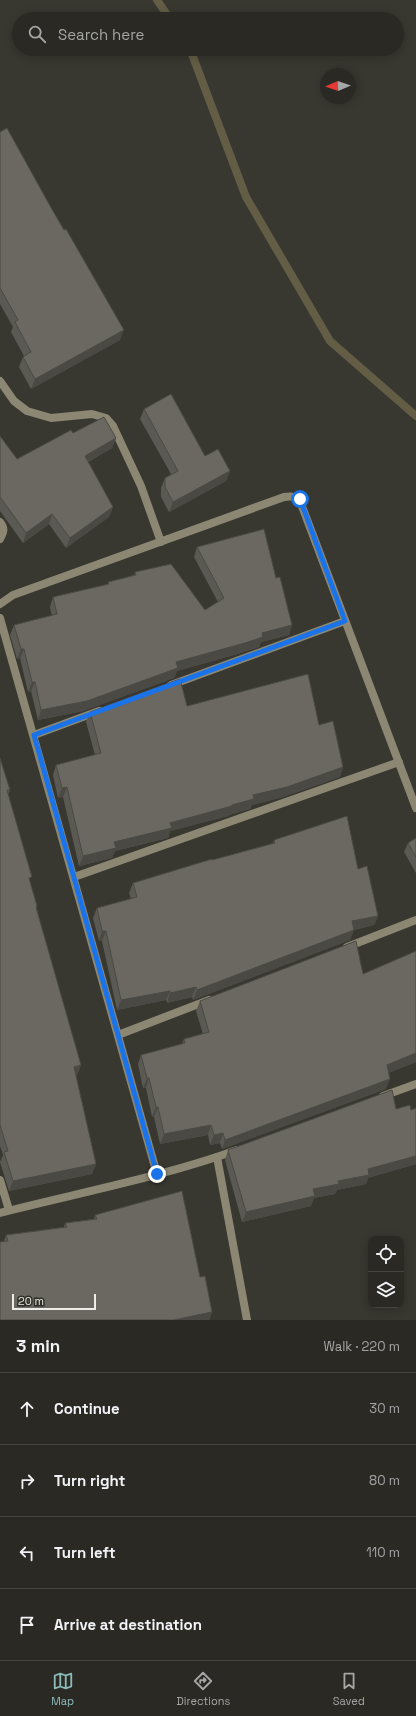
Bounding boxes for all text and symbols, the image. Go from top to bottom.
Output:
search box [12,12,404,56]
icon: search [26,23,48,45]
text: Search here [58,25,144,44]
north arrow [320,68,356,104]
route start [291,490,309,508]
route end [148,1165,166,1183]
map controls [368,1236,404,1308]
button: locate [368,1236,404,1272]
button: layers [368,1272,404,1308]
scale bar [12,1292,96,1311]
text: 20 m [18,1294,44,1308]
text: 3 min [16,1335,60,1357]
text: Walk · 220 m [323,1338,400,1355]
icon: ahead [16,1398,38,1420]
text: Continue [54,1399,120,1418]
text: 30 m [369,1400,400,1417]
icon: right [16,1470,38,1492]
text: Turn right [54,1471,125,1490]
text: 80 m [369,1472,400,1489]
icon: left [16,1542,38,1564]
text: Turn left [54,1543,116,1562]
text: 110 m [366,1544,400,1561]
icon: arrive [16,1614,38,1636]
text: Arrive at destination [54,1615,202,1634]
tab: Map [51,1670,74,1708]
tab: Directions [176,1670,230,1708]
tab: Saved [333,1670,365,1708]

